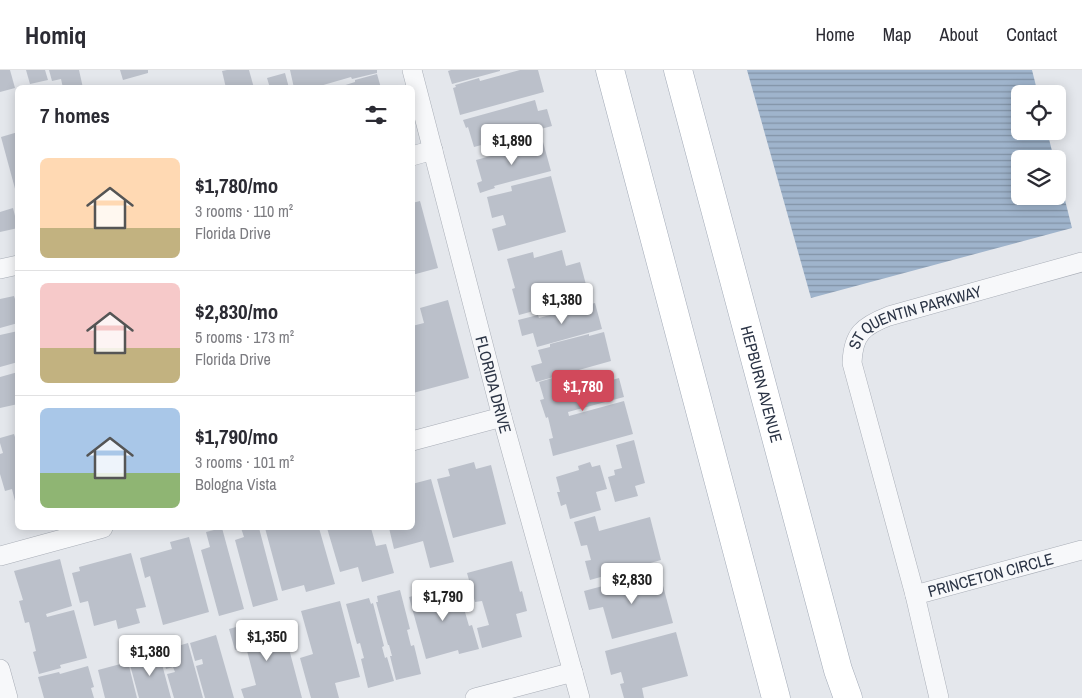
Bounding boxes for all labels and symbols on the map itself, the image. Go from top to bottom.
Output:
pin: $1,890 [471,124,553,166]
street label: ST QUENTIN PARKWAY [843,280,984,352]
pin: $1,380 [521,282,603,325]
street label: HEPBURN AVENUE [736,323,788,445]
street label: FLORIDA DRIVE [470,333,517,436]
pin: $1,780 [542,370,624,412]
street label: PRINCETON CIRCLE [925,547,1056,602]
pin: $2,830 [591,562,673,605]
pin: $1,790 [402,580,484,622]
pin: $1,350 [226,620,308,662]
pin: $1,380 [109,634,191,677]

